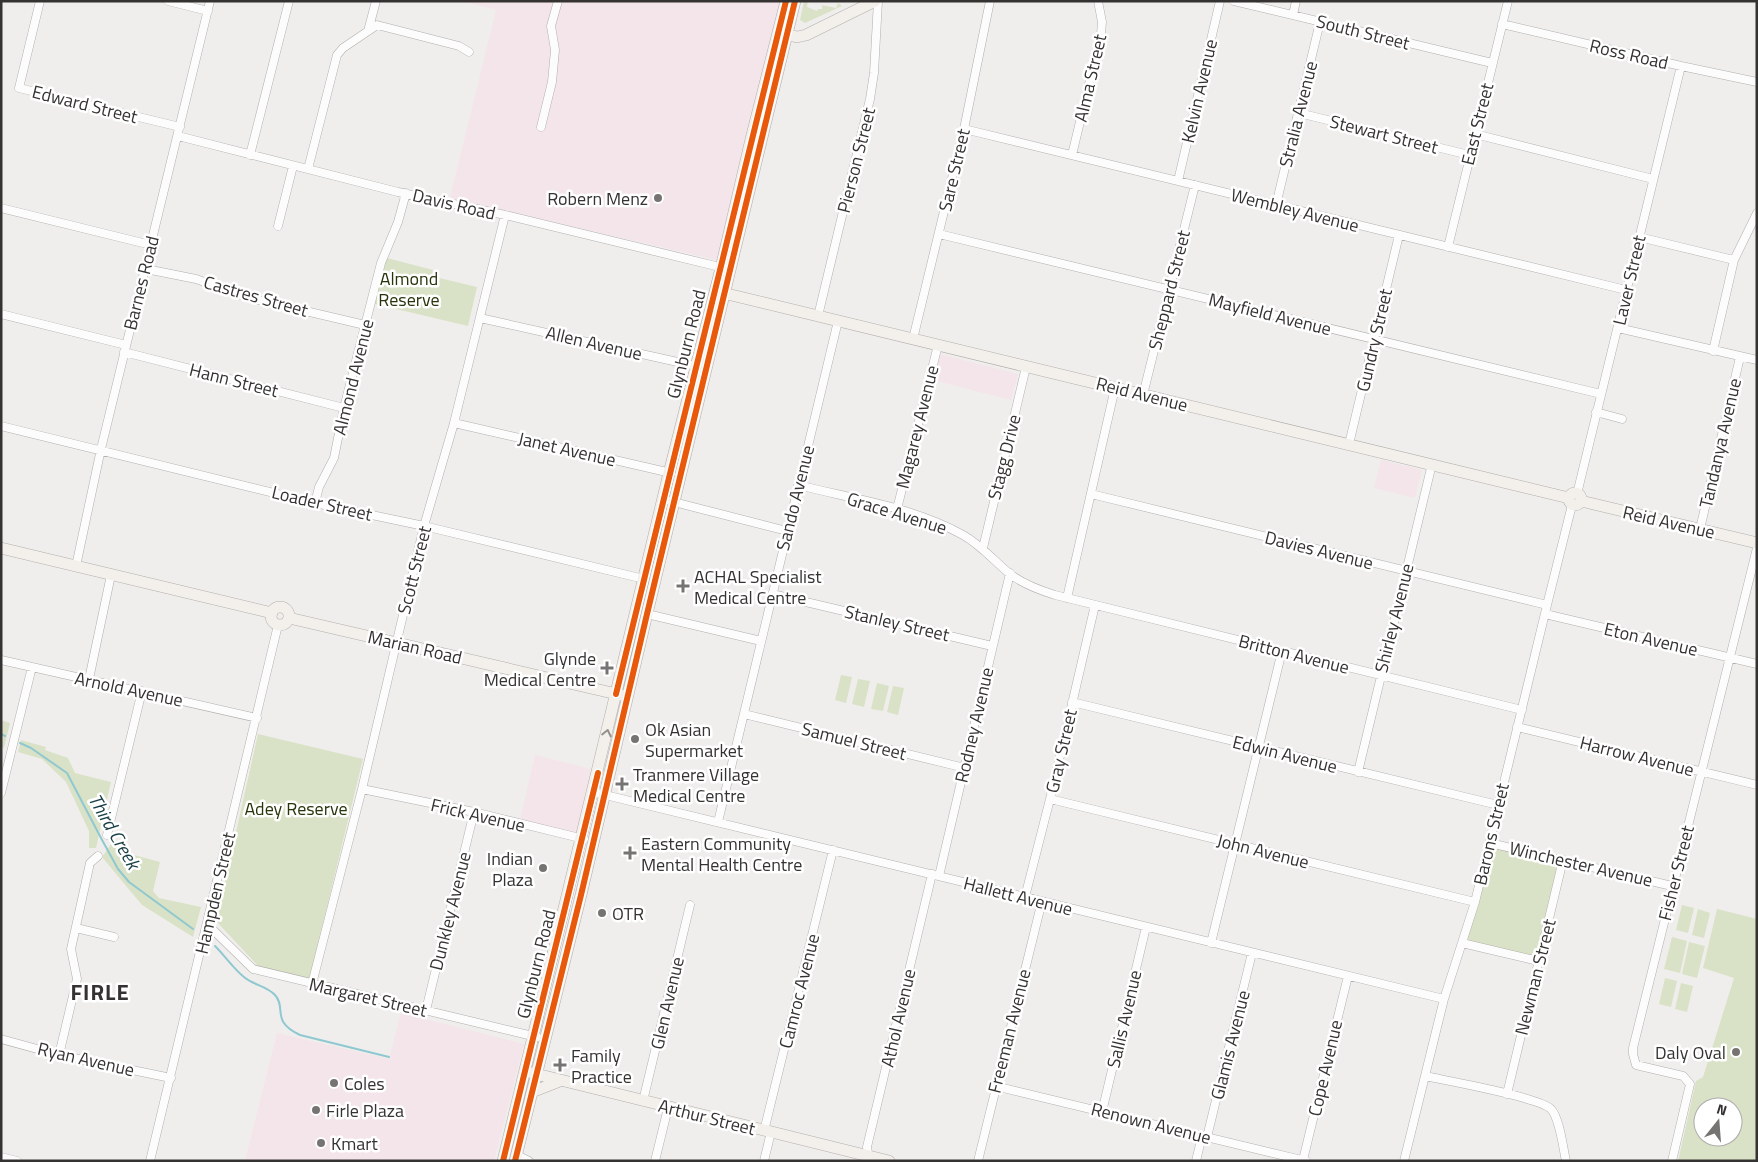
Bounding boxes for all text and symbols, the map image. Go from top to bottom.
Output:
street label: South Street [1314,7,1413,57]
street label: Alma Street [1067,31,1113,125]
street label: Ross Road [1587,32,1671,76]
street label: Kelvin Avenue [1174,36,1224,146]
street label: Stralia Avenue [1272,58,1324,170]
street label: Edward Street [29,78,141,130]
street label: East Street [1454,79,1500,168]
street label: Pierson Street [830,104,882,216]
street label: Stewart Street [1327,108,1442,161]
street label: Sare Street [931,125,977,214]
street label: Davis Road [410,181,498,227]
street label: Wembley Avenue [1228,181,1362,239]
place label: Robern Menz [547,185,648,212]
marker: Robern Menz [652,192,664,204]
street label: Sheppard Street [1141,227,1197,353]
street label: Laver Street [1606,232,1653,328]
street label: Barnes Road [116,233,166,333]
park label: Almond Reserve [378,265,440,313]
street label: Castres Street [201,268,312,324]
street label: Gundry Street [1349,285,1399,394]
street label: Mayfield Avenue [1206,286,1334,342]
street label: Glynburn Road [659,287,713,401]
street label: Almond Avenue [326,316,380,438]
street label: Allen Avenue [543,319,645,367]
street label: Hann Street [187,356,282,404]
street label: Magarey Avenue [889,362,945,492]
street label: Reid Avenue [1093,370,1191,418]
street label: Tandanya Avenue [1692,375,1748,511]
street label: Stagg Drive [980,412,1028,502]
street label: Janet Avenue [515,425,619,473]
street label: Sando Avenue [769,442,821,554]
street label: Loader Street [269,478,376,528]
street label: Grace Avenue [844,485,950,541]
street label: Reid Avenue [1620,498,1718,546]
street label: Scott Street [390,522,438,617]
street label: Davies Avenue [1262,523,1376,577]
street label: Shirley Avenue [1367,561,1421,675]
place label: ACHAL Specialist Medical Centre [694,563,822,611]
marker: ACHAL Specialist Medical Centre [676,579,690,593]
street label: Stanley Street [842,598,953,648]
street label: Eton Avenue [1601,615,1701,663]
street label: Marian Road [365,623,465,671]
street label: Britton Avenue [1236,627,1352,681]
place label: Glynde Medical Centre [484,645,596,693]
marker: Glynde Medical Centre [600,661,614,675]
street label: Arnold Avenue [72,664,186,714]
street label: Rodney Avenue [948,665,1000,785]
street label: Gray Street [1038,706,1084,796]
street label: Samuel Street [799,715,910,767]
place label: Ok Asian Supermarket [645,716,744,764]
street label: Edwin Avenue [1230,728,1340,780]
one-way arrow [601,729,612,738]
street label: Harrow Avenue [1577,729,1697,783]
marker: Ok Asian Supermarket [629,733,641,745]
place label: Tranmere Village Medical Centre [633,761,759,809]
marker: Tranmere Village Medical Centre [615,777,629,791]
street label: Barons Street [1466,780,1516,888]
water label: Third Creek [82,788,150,876]
street label: Frick Avenue [428,791,528,839]
park label: Adey Reserve [244,795,348,822]
street label: Fisher Street [1651,822,1701,923]
street label: John Avenue [1214,827,1312,875]
street label: Hampden Street [188,829,242,957]
place label: Eastern Community Mental Health Centre [641,830,802,878]
street label: Winchester Avenue [1507,834,1655,894]
place label: Indian Plaza [487,845,533,893]
marker: Eastern Community Mental Health Centre [623,846,637,860]
street label: Dunkley Avenue [422,849,478,973]
marker: Indian Plaza [537,862,549,874]
street label: Hallett Avenue [961,869,1075,923]
place label: OTR [612,900,644,927]
street label: Glynburn Road [509,907,563,1021]
marker: OTR [596,907,608,919]
street label: Newman Street [1508,915,1563,1038]
street label: Camroc Avenue [772,931,826,1051]
street label: Glen Avenue [643,954,691,1052]
street label: Athol Avenue [874,966,922,1070]
street label: Freeman Avenue [980,966,1038,1096]
street label: Sallis Avenue [1100,967,1148,1071]
street label: Margaret Street [306,970,430,1024]
district label: FIRLE [70,975,130,1009]
street label: Glamis Avenue [1203,987,1257,1103]
street label: Cope Avenue [1301,1017,1349,1119]
street label: Ryan Avenue [35,1035,137,1083]
place label: Daly Oval [1655,1039,1726,1066]
place label: Family Practice [571,1042,632,1090]
marker: Daly Oval [1730,1046,1742,1058]
marker: Family Practice [553,1058,567,1072]
place label: Coles [344,1070,385,1097]
marker: Coles [328,1077,340,1089]
street label: Arthur Street [656,1092,759,1142]
street label: Renown Avenue [1088,1095,1214,1151]
place label: Firle Plaza [326,1097,404,1124]
north arrow [1693,1097,1743,1147]
text: N [1714,1098,1730,1121]
marker: Firle Plaza [310,1104,322,1116]
place label: Kmart [331,1130,378,1157]
marker: Kmart [315,1137,327,1149]

